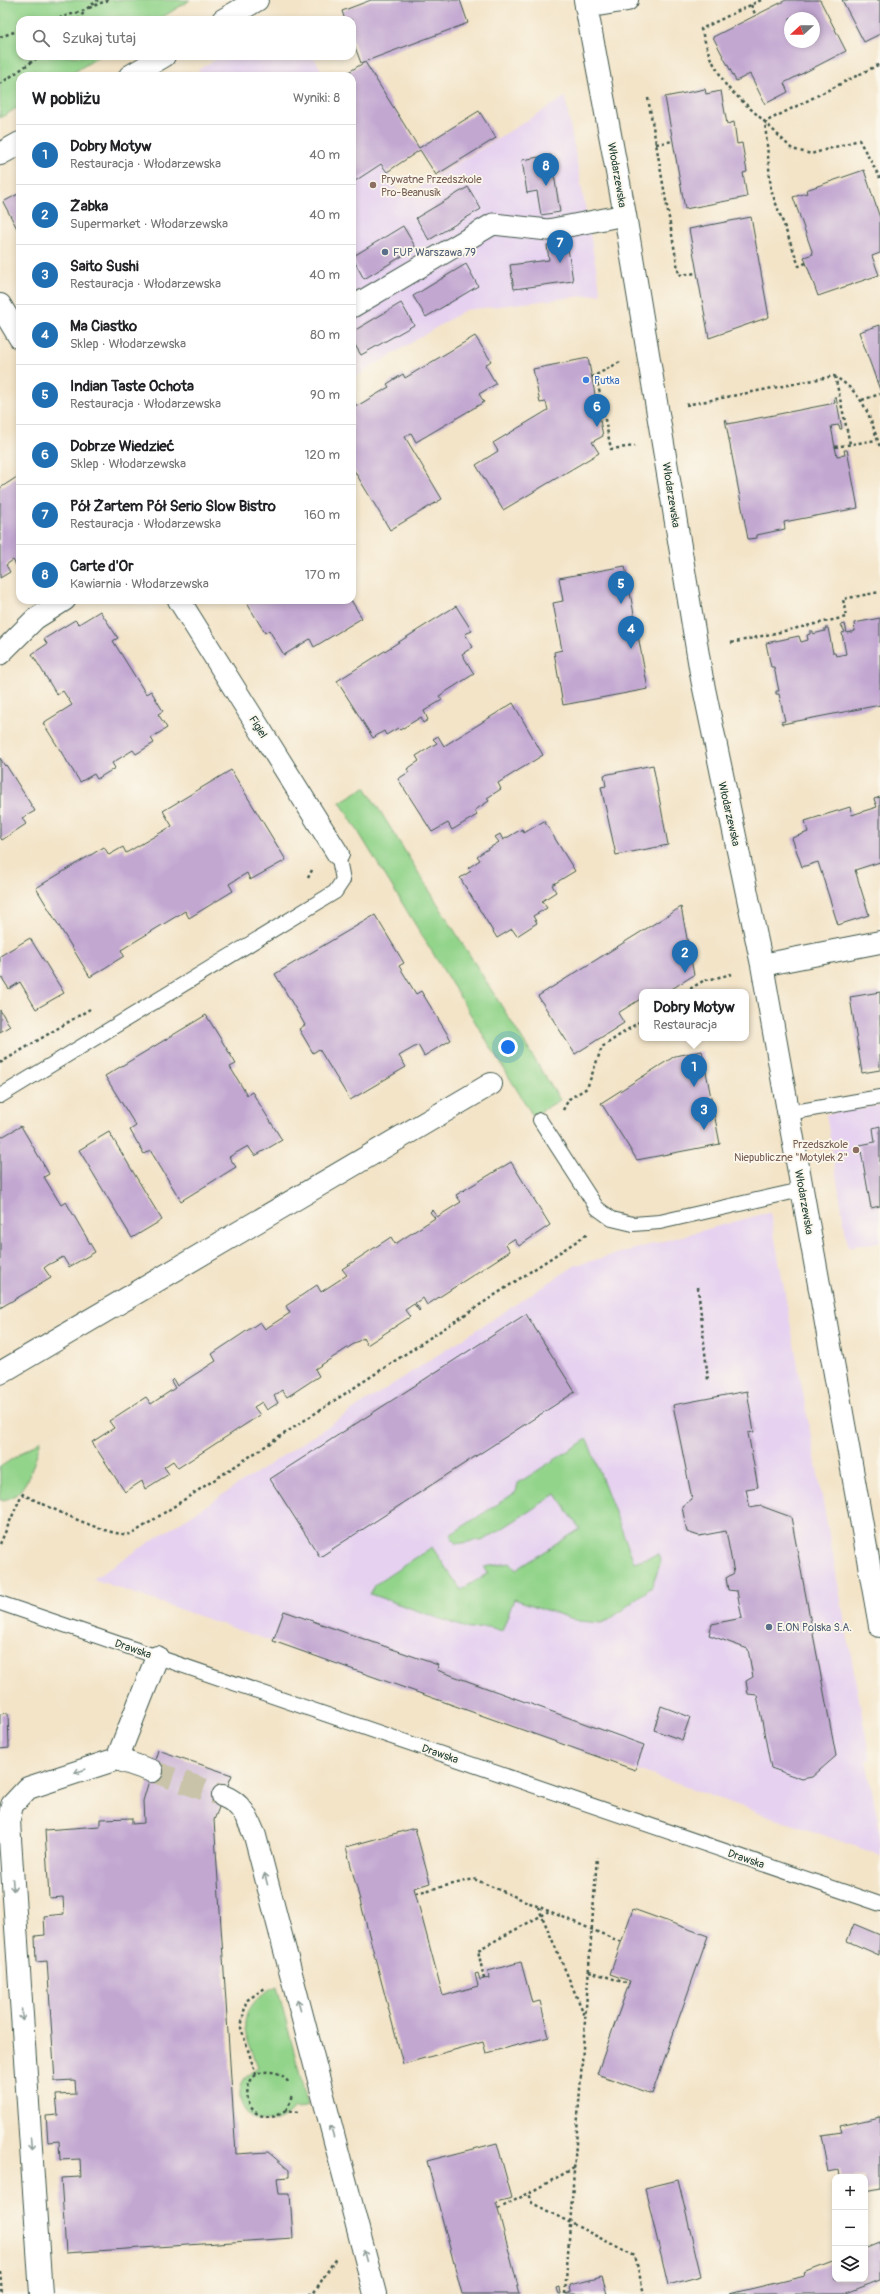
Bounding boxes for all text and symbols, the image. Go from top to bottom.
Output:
north arrow [784,12,820,48]
search box [16,16,356,60]
icon: search [30,27,52,49]
text: Szukaj tutaj [62,29,136,48]
text: W pobliżu [32,88,100,109]
text: Wyniki: 8 [293,90,340,106]
text: Dobry Motyw [70,137,151,156]
street label: Włodarzewska [605,142,629,208]
text: 1 [42,147,48,163]
text: 40 m [309,147,340,163]
pin: 8 [533,153,559,186]
text: Restauracja · Włodarzewska [70,156,221,172]
place label: Prywatne Przedszkole Pro-Beanusik [381,173,482,199]
marker: Prywatne Przedszkole Pro-Beanusik [368,180,378,190]
text: Żabka [70,197,108,216]
text: 2 [41,207,49,223]
text: 40 m [309,207,340,223]
text: Supermarket · Włodarzewska [70,216,228,232]
pin: 7 [547,230,573,263]
place label: FUP Warszawa 79 [393,246,476,259]
marker: FUP Warszawa 79 [380,247,390,257]
text: Saito Sushi [70,257,139,276]
text: 3 [41,267,49,283]
text: 40 m [309,267,340,283]
text: Restauracja · Włodarzewska [70,276,221,292]
text: Ma Ciastko [70,317,137,336]
text: 4 [41,327,49,343]
text: 80 m [310,327,340,343]
text: Sklep · Włodarzewska [70,336,186,352]
place label: Putka [594,374,620,387]
marker: Putka [581,375,591,385]
text: Indian Taste Ochota [70,377,194,396]
text: 5 [41,387,49,403]
text: 90 m [310,387,340,403]
pin: 6 [584,394,610,427]
text: Restauracja · Włodarzewska [70,396,221,412]
text: Dobrze Wiedzieć [70,437,175,456]
text: 6 [41,447,49,463]
text: 120 m [304,447,340,463]
text: Sklep · Włodarzewska [70,456,186,472]
street label: Włodarzewska [659,462,683,528]
text: Pół Żartem Pół Serio Slow Bistro [70,497,276,516]
text: 7 [42,507,48,523]
text: 160 m [304,507,340,523]
text: Restauracja · Włodarzewska [70,516,221,532]
text: Carte d'Or [70,557,133,576]
text: 8 [42,567,48,583]
text: 170 m [305,567,340,583]
pin: 5 [608,571,634,604]
text: Kawiarnia · Włodarzewska [70,576,209,592]
pin: 4 [618,616,644,649]
street label: Figiel [246,713,270,741]
street label: Włodarzewska [715,781,743,847]
pin: 2 [672,940,698,973]
popup [639,989,749,1041]
text: Dobry Motyw [653,998,735,1017]
text: Restauracja [653,1017,717,1033]
your location [498,1037,518,1057]
pin: 1 [681,1054,707,1087]
pin: 3 [691,1097,717,1130]
place label: Przedszkole Niepubliczne "Motylek 2" [734,1138,849,1164]
marker: Przedszkole Niepubliczne "Motylek 2" [851,1145,861,1155]
street label: Włodarzewska [792,1169,816,1235]
place label: E.ON Polska S.A. [777,1621,852,1634]
marker: E.ON Polska S.A. [764,1622,774,1632]
street label: Drawska [113,1637,153,1661]
street label: Drawska [420,1742,460,1766]
one-way arrow [73,1768,86,1775]
street label: Drawska [726,1847,766,1871]
one-way arrow [262,1873,270,1886]
one-way arrow [10,1878,17,1891]
one-way arrow [295,1999,303,2012]
one-way arrow [19,2008,26,2021]
one-way arrow [328,2124,336,2137]
one-way arrow [27,2137,34,2150]
map controls [832,2174,868,2282]
button: + [832,2174,868,2210]
button: − [832,2210,868,2246]
button: layers [832,2246,868,2282]
one-way arrow [361,2250,369,2263]

